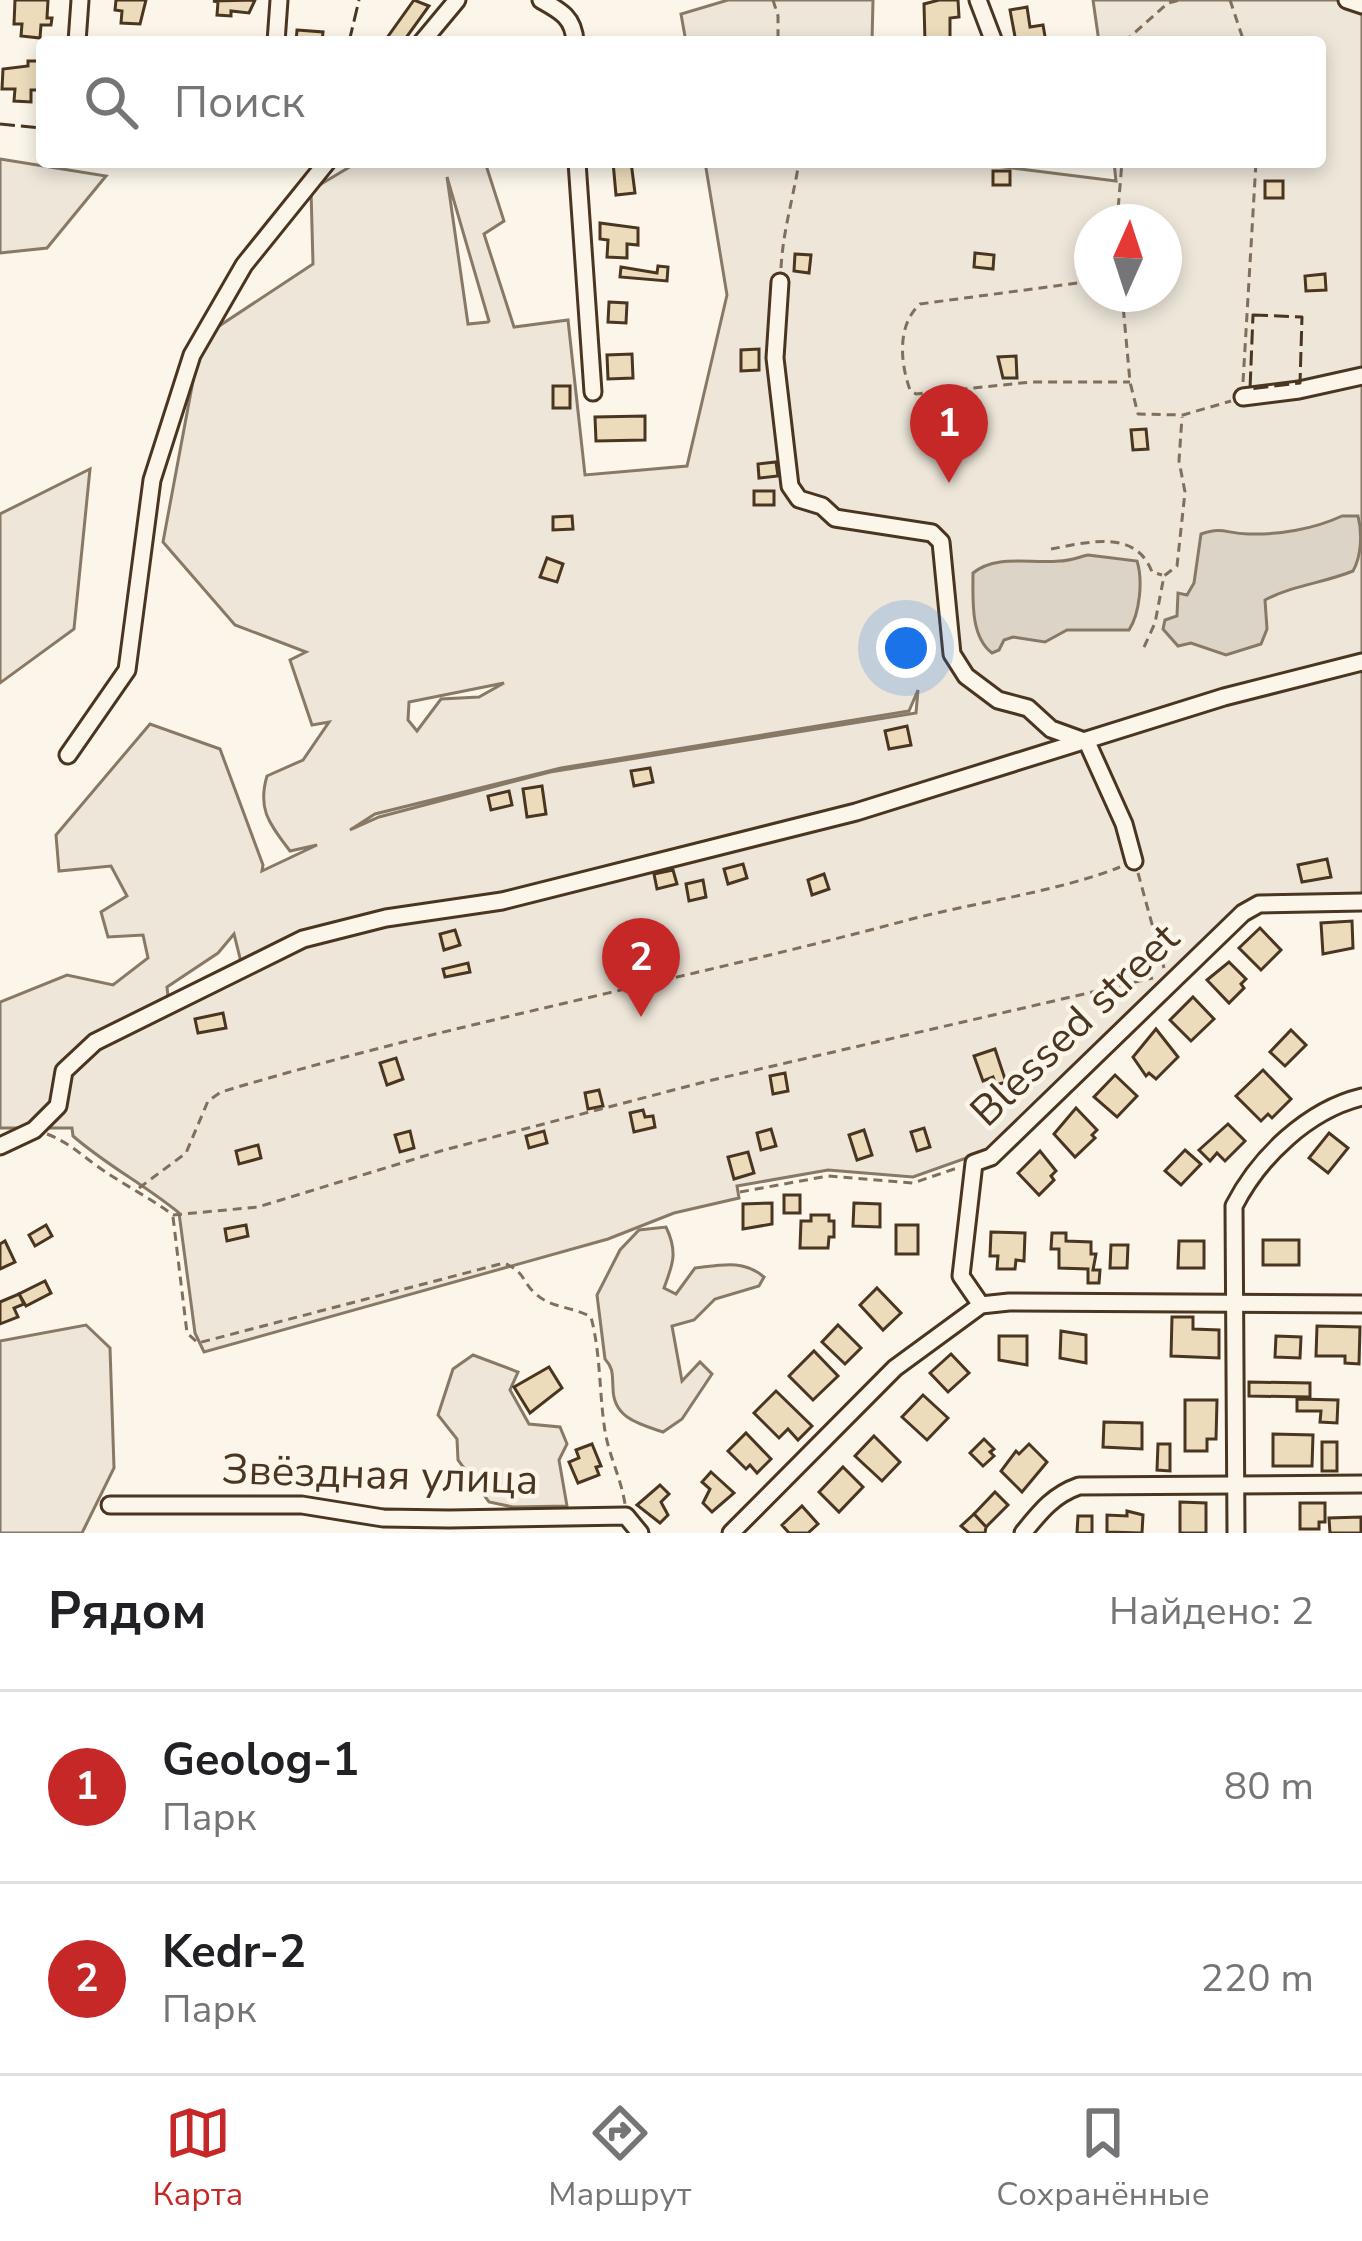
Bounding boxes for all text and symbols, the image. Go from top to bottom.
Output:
search box [36,36,1326,168]
icon: search [78,69,144,135]
text: Поиск [174,72,305,133]
north arrow [1074,204,1182,312]
pin: 1 [910,384,988,483]
your location [876,618,936,678]
street label: Blessed street [958,911,1192,1139]
pin: 2 [602,918,680,1017]
street label: Звёздная улица [221,1441,539,1509]
text: Рядом [48,1576,206,1646]
text: Найдено: 2 [1109,1585,1314,1638]
text: Geolog-1 [162,1730,359,1791]
text: 1 [75,1760,99,1813]
text: 80 m [1224,1760,1314,1813]
text: Парк [162,1791,256,1844]
text: Kedr-2 [162,1922,306,1983]
text: 2 [75,1952,99,2005]
text: 220 m [1200,1952,1314,2005]
text: Парк [162,1983,256,2036]
tab: Карта [152,2100,243,2217]
tab: Маршрут [548,2100,692,2217]
tab: Сохранённые [996,2100,1210,2217]

